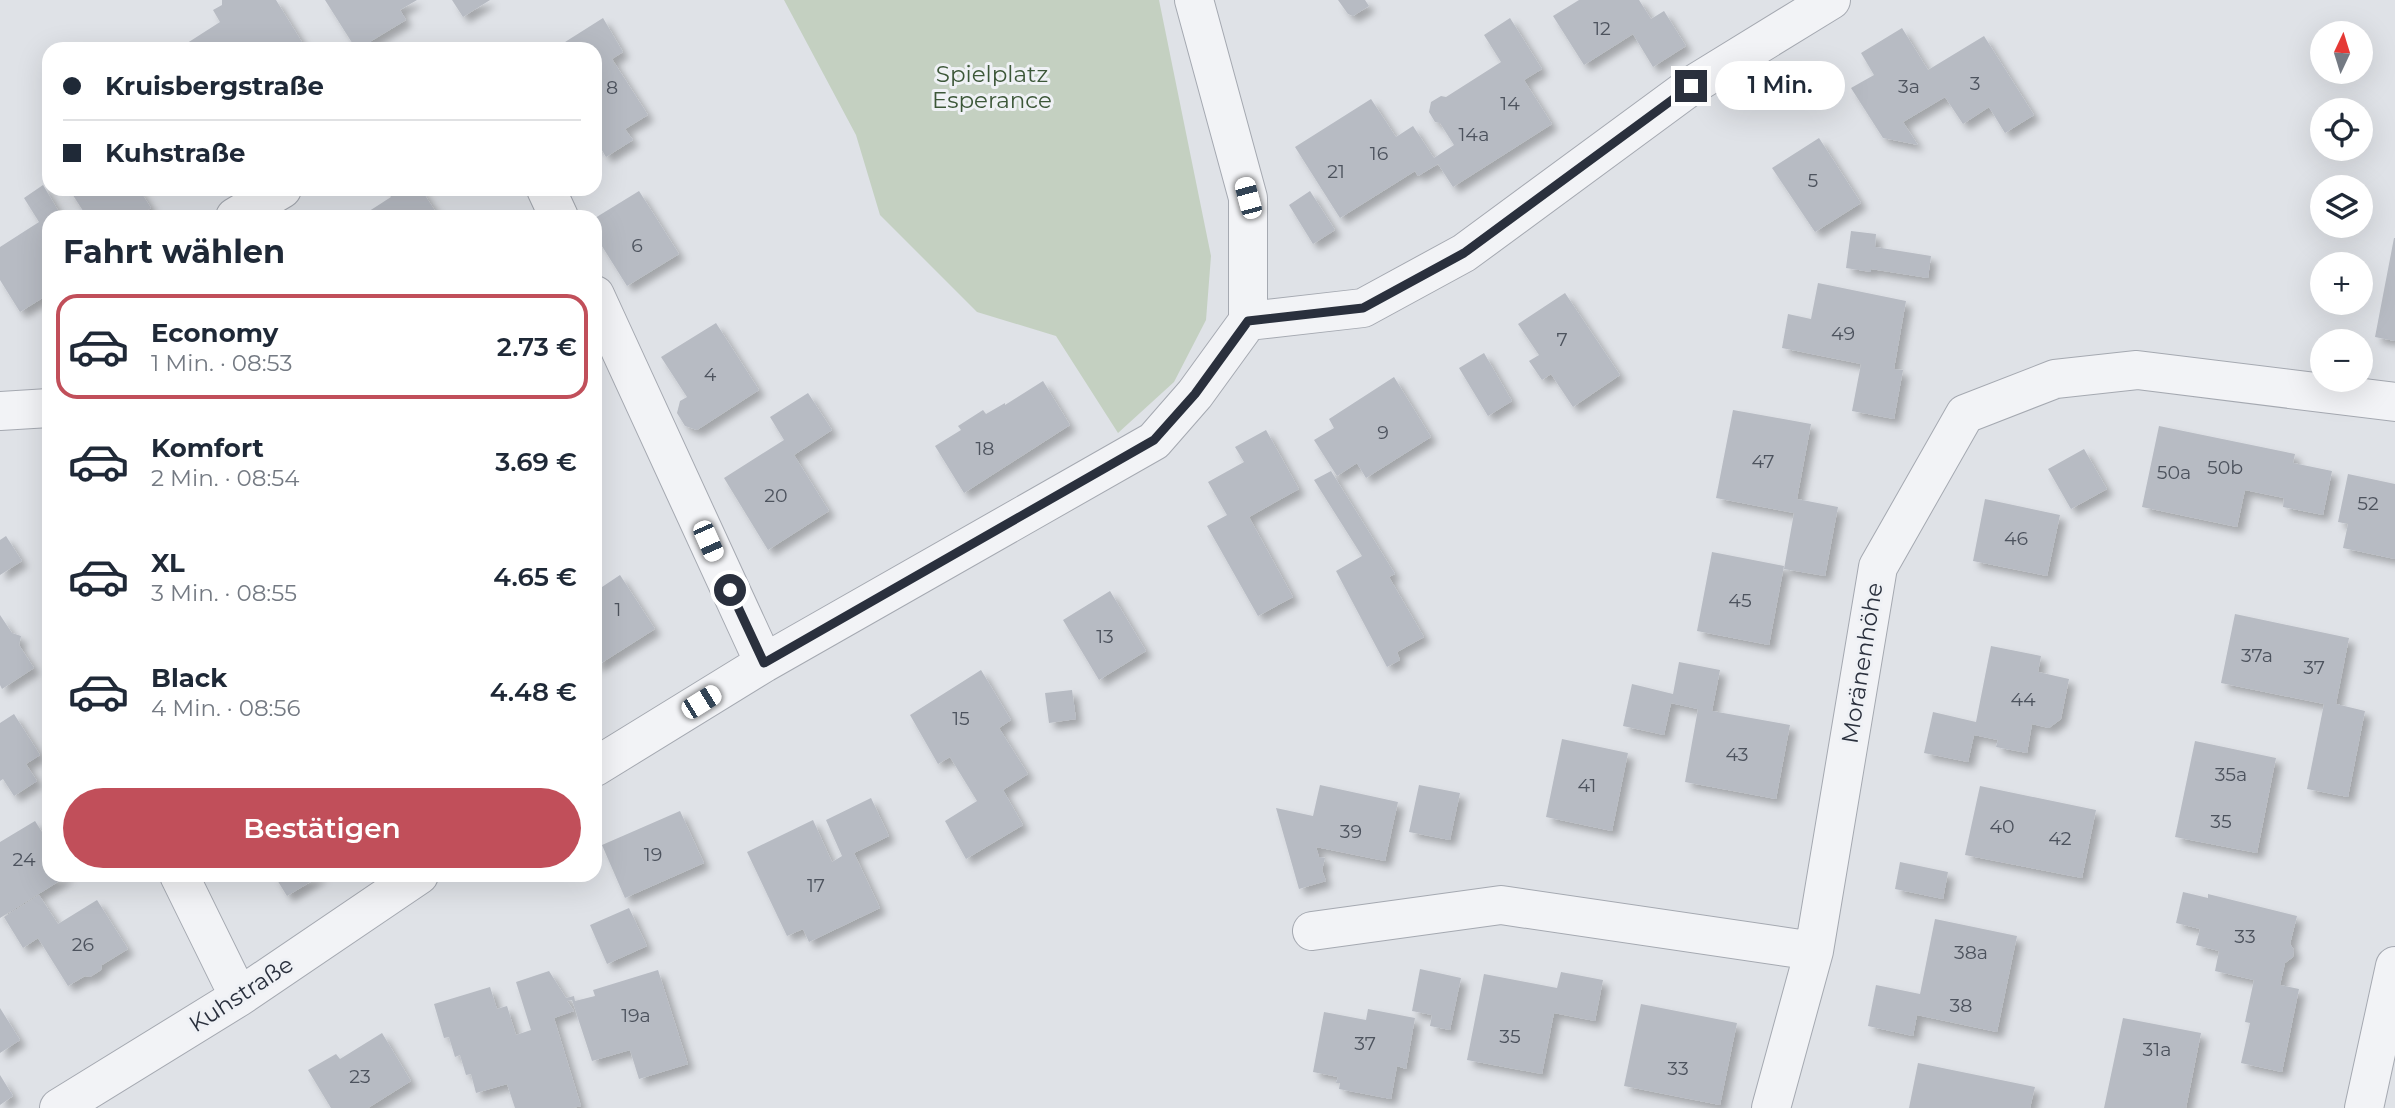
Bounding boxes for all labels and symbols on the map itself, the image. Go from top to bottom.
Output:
house number: 12 [1593,17,1611,40]
north arrow [2310,21,2373,84]
park label: Spielplatz Esperance [932,60,1052,114]
callout: 1 Min. [1716,62,1845,110]
route end [1675,70,1707,102]
house number: 3 [1970,72,1980,95]
house number: 3a [1898,75,1920,98]
house number: 8 [606,76,618,99]
house number: 14 [1500,92,1520,115]
house number: 14a [1458,123,1490,146]
house number: 16 [1370,142,1388,165]
house number: 21 [1327,160,1345,183]
house number: 5 [1808,169,1819,192]
car [1233,175,1264,221]
house number: 6 [631,234,643,257]
house number: 49 [1831,322,1855,345]
house number: 7 [1556,328,1568,351]
house number: 4 [704,363,717,386]
house number: 9 [1377,421,1389,444]
house number: 18 [976,437,994,460]
house number: 47 [1752,450,1774,473]
house number: 50b [2207,456,2243,479]
house number: 50a [2157,461,2191,484]
house number: 20 [764,484,788,507]
house number: 52 [2357,492,2379,515]
car [690,518,727,564]
house number: 46 [2004,527,2028,550]
route start [714,574,746,606]
street label: Moränenhöhe [1835,580,1889,746]
house number: 45 [1728,589,1752,612]
house number: 1 [615,598,621,621]
house number: 13 [1096,625,1114,648]
house number: 37a [2241,644,2273,667]
house number: 37 [2303,656,2325,679]
car [678,682,725,722]
house number: 44 [2010,688,2036,711]
house number: 15 [952,707,970,730]
house number: 43 [1726,743,1749,766]
house number: 35a [2215,763,2247,786]
house number: 41 [1578,774,1596,797]
house number: 35 [2210,810,2232,833]
house number: 40 [1989,815,2015,838]
house number: 39 [1340,820,1362,843]
house number: 42 [2048,827,2072,850]
house number: 19 [644,843,662,866]
house number: 24 [13,848,36,871]
house number: 17 [807,874,825,897]
house number: 33 [2234,925,2256,948]
house number: 26 [72,933,94,956]
house number: 38a [1954,941,1988,964]
street label: Kuhstraße [184,950,298,1038]
house number: 38 [1950,994,1972,1017]
house number: 19a [621,1004,651,1027]
house number: 35 [1499,1025,1521,1048]
house number: 37 [1354,1032,1376,1055]
house number: 31a [2143,1038,2171,1061]
house number: 33 [1667,1057,1689,1080]
house number: 23 [349,1065,371,1088]

